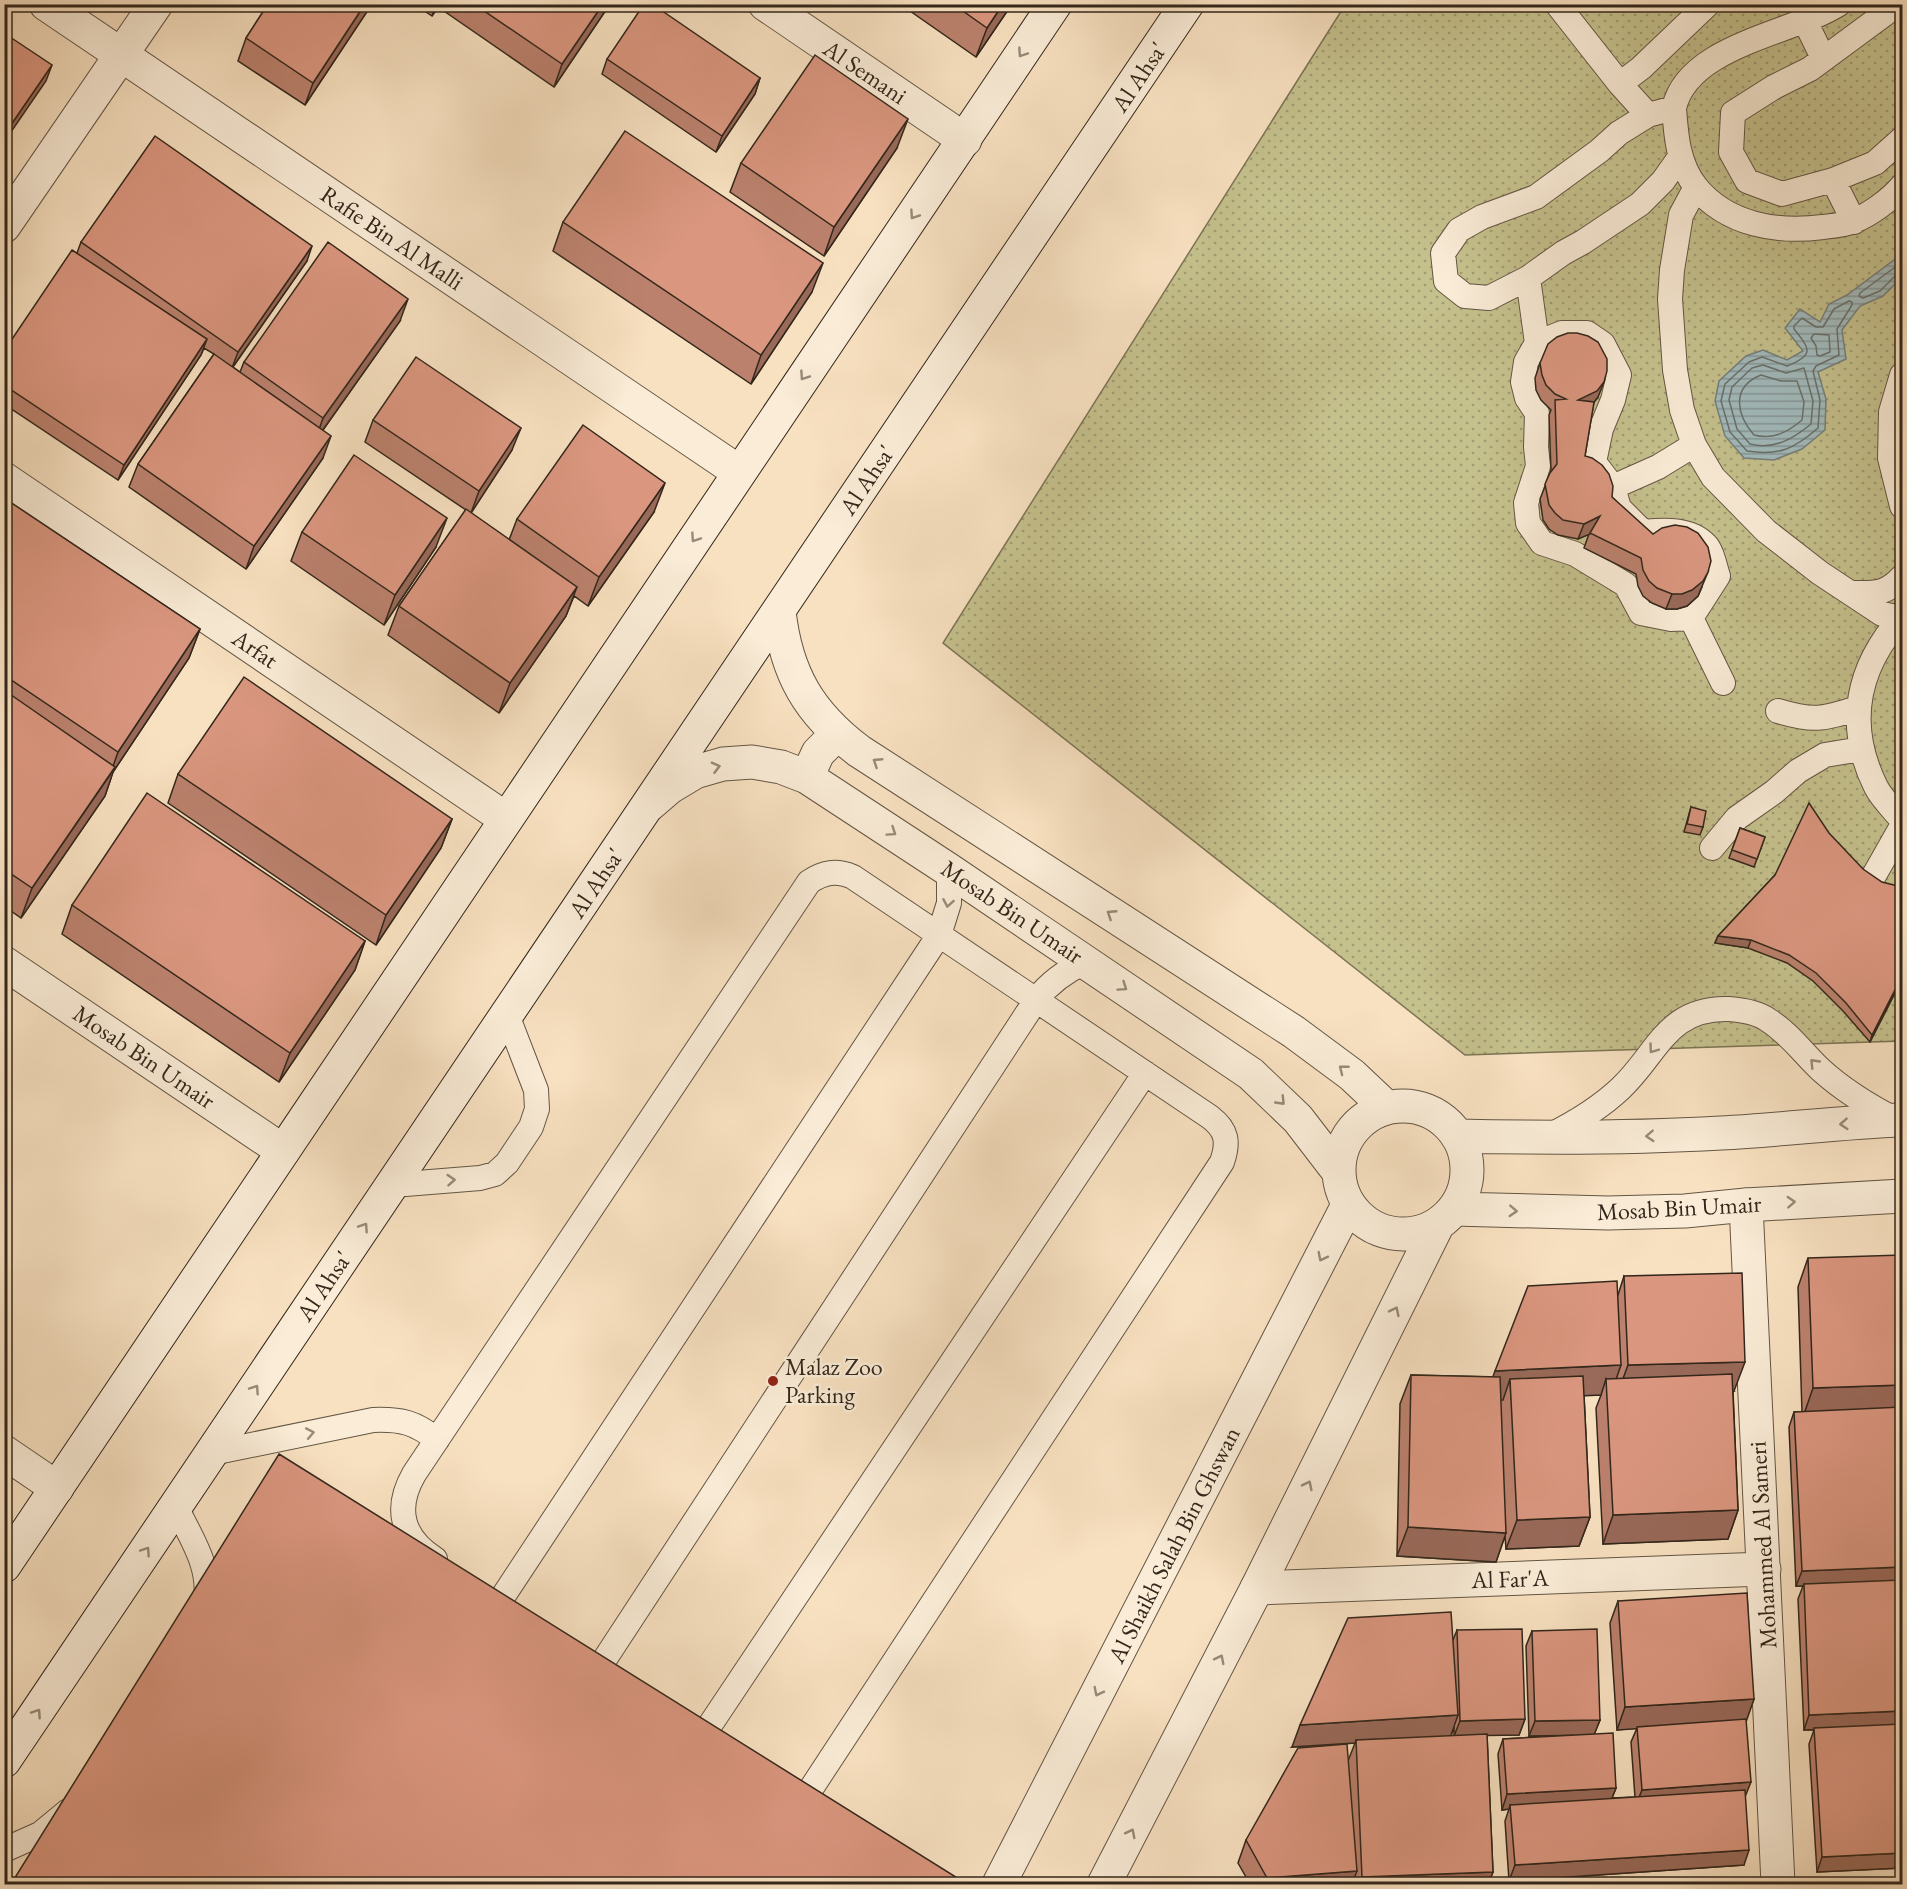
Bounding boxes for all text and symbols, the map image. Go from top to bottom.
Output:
street label: Al Semani [817,32,913,111]
street label: Al Ahsa' [1103,36,1173,119]
one-way arrow [1019,47,1030,58]
street label: Rafie Bin Al Malli [315,178,470,297]
one-way arrow [910,208,921,219]
one-way arrow [800,370,811,381]
street label: Al Ahsa' [831,439,901,522]
one-way arrow [691,531,702,542]
street label: Arfat [226,622,285,675]
one-way arrow [873,758,883,770]
one-way arrow [710,761,720,774]
one-way arrow [886,824,896,836]
street label: Al Ahsa' [560,842,630,925]
street label: Mosab Bin Umair [935,853,1089,971]
one-way arrow [942,898,955,908]
one-way arrow [1107,910,1118,921]
one-way arrow [1117,980,1128,991]
street label: Mosab Bin Umair [67,998,221,1116]
one-way arrow [1649,1042,1660,1053]
one-way arrow [1811,1059,1822,1070]
one-way arrow [1339,1065,1350,1076]
one-way arrow [1274,1095,1285,1105]
one-way arrow [1840,1117,1849,1130]
one-way arrow [1645,1130,1654,1143]
one-way arrow [446,1174,456,1187]
street label: Mosab Bin Umair [1596,1188,1762,1227]
one-way arrow [1787,1196,1796,1209]
one-way arrow [1508,1205,1517,1218]
one-way arrow [357,1223,368,1234]
street label: Al Ahsa' [288,1245,358,1328]
one-way arrow [1318,1251,1329,1262]
one-way arrow [1388,1306,1399,1317]
place label: Malaz Zoo Parking [785,1351,883,1410]
marker: Malaz Zoo Parking [766,1374,780,1388]
one-way arrow [248,1385,259,1396]
street label: Al Shaikh Salah Bin Ghswan [1100,1421,1247,1669]
one-way arrow [305,1427,315,1440]
street label: Mohammed Al Sameri [1742,1440,1783,1650]
one-way arrow [1301,1481,1313,1492]
one-way arrow [139,1546,150,1557]
street label: Al Far'A [1470,1562,1550,1595]
one-way arrow [1213,1655,1224,1666]
one-way arrow [1094,1686,1105,1697]
one-way arrow [30,1708,41,1719]
one-way arrow [1124,1828,1135,1839]

